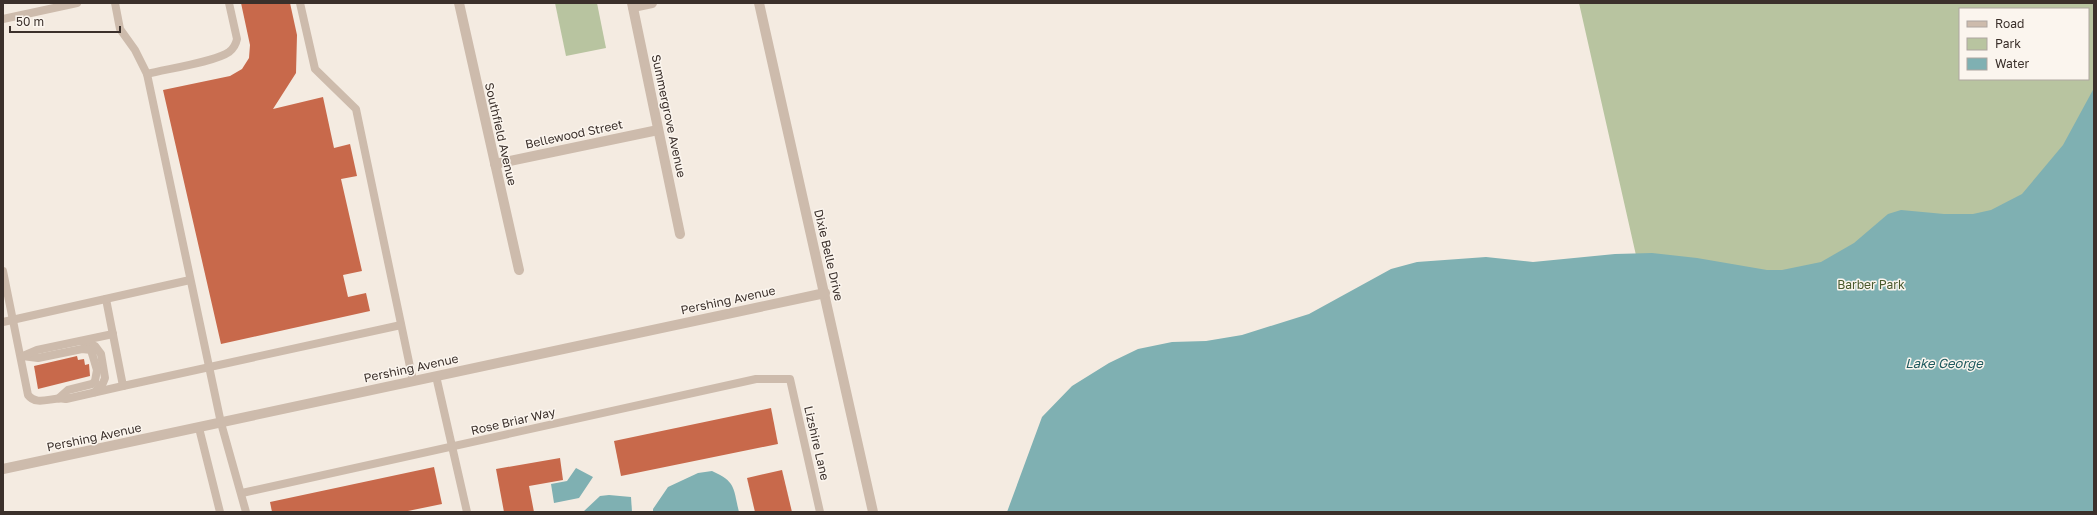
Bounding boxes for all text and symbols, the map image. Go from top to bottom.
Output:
scale bar [10,8,120,34]
legend [1959,8,2089,80]
text: 50 m [16,14,44,29]
text: Road [1995,16,2024,31]
text: Park [1995,36,2021,51]
street label: Summergrove Avenue [649,53,689,179]
text: Water [1995,56,2029,71]
street label: Southfield Avenue [482,81,520,187]
street label: Bellewood Street [524,116,624,152]
street label: Dixie Belle Drive [811,208,847,302]
park label: Barber Park [1837,277,1905,292]
street label: Pershing Avenue [679,283,777,317]
street label: Pershing Avenue [362,351,460,385]
water label: Lake George [1905,355,1984,371]
street label: Rose Briar Way [469,404,557,438]
street label: Lizshire Lane [801,404,833,482]
street label: Pershing Avenue [45,420,143,454]

